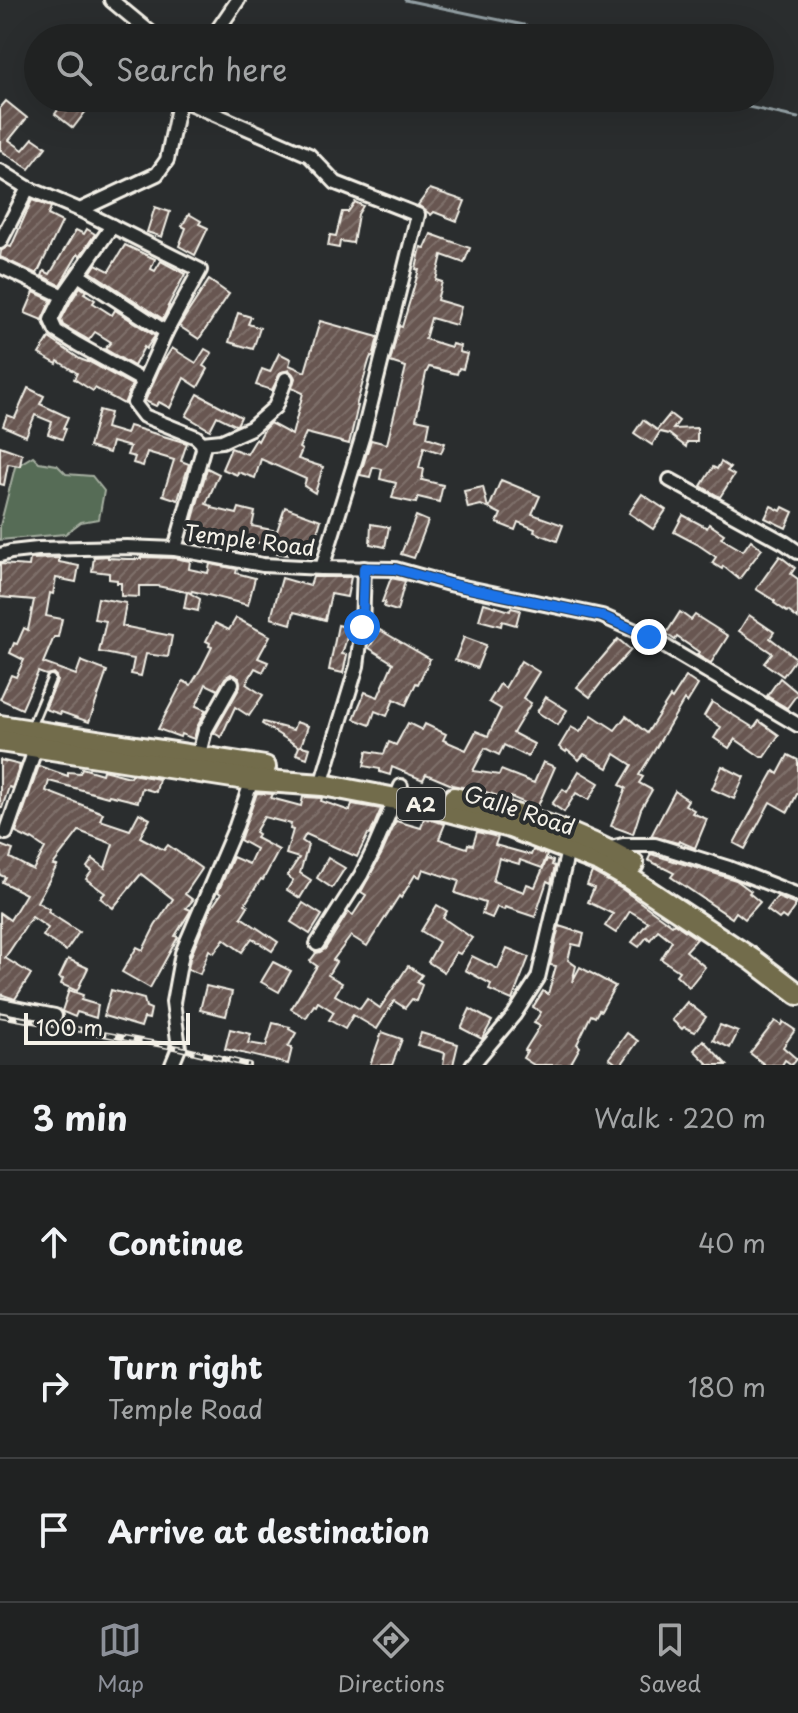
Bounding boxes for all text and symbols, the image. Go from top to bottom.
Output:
search box [24,24,774,112]
icon: search [52,46,96,90]
text: Search here [116,46,288,91]
street label: Temple Road [183,515,317,563]
route start [344,609,380,645]
route end [631,619,667,655]
street label: Galle Road [460,776,580,842]
road number: A2 [397,788,445,820]
scale bar [24,1009,190,1045]
text: 100 m [36,1010,103,1043]
text: 3 min [32,1091,128,1143]
text: Walk · 220 m [594,1098,766,1137]
icon: ahead [32,1220,76,1264]
text: Continue [108,1220,243,1265]
text: 40 m [698,1223,766,1262]
text: Turn right [108,1344,263,1389]
icon: right [32,1364,76,1408]
text: 180 m [688,1367,766,1406]
text: Temple Road [108,1389,263,1428]
icon: arrive [32,1508,76,1552]
text: Arrive at destination [108,1508,430,1553]
tab: Map [97,1618,144,1699]
tab: Directions [338,1618,445,1699]
tab: Saved [639,1618,701,1699]

